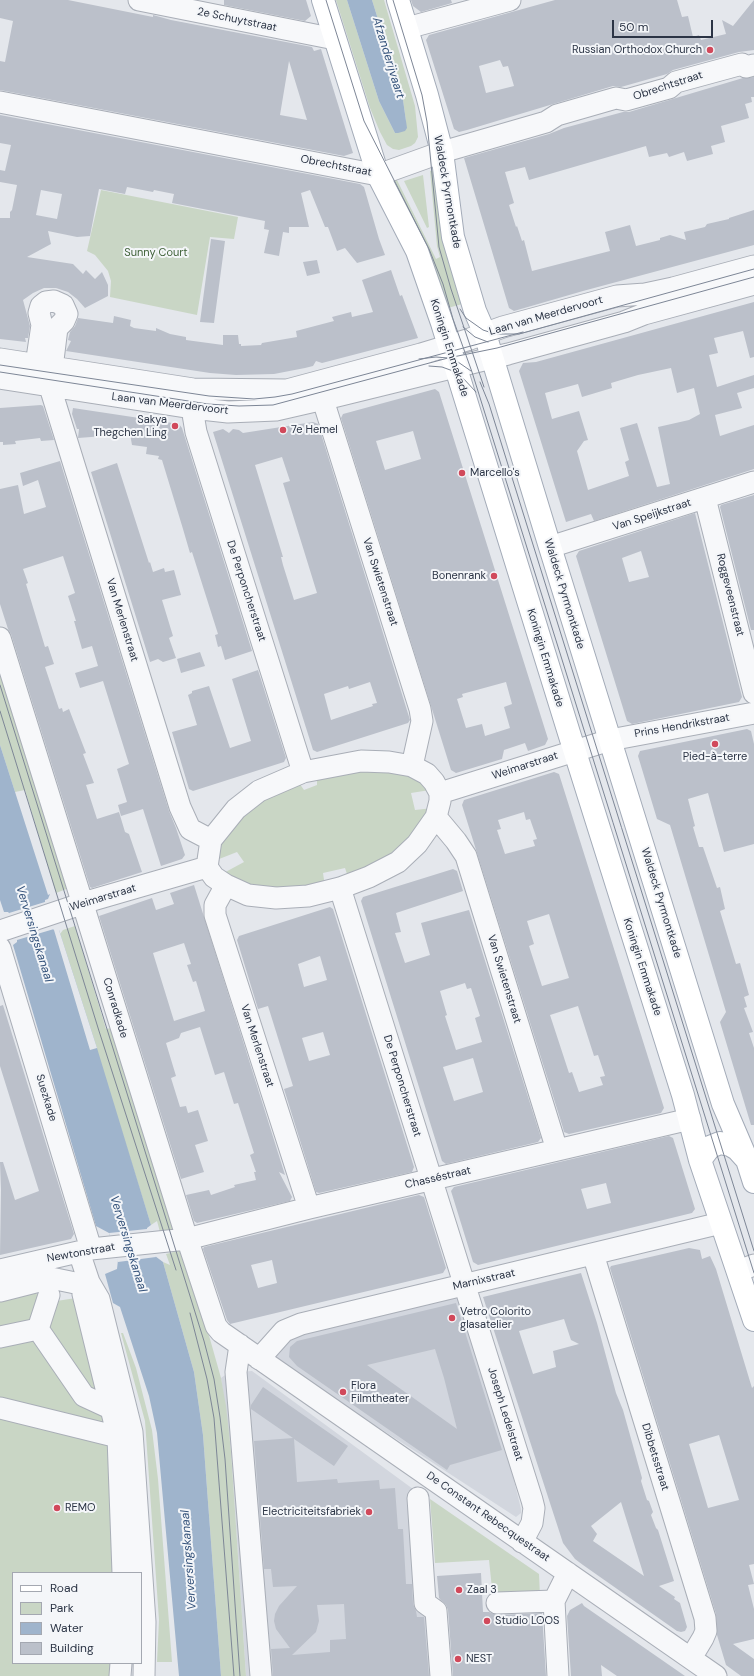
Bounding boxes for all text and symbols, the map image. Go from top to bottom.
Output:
street label: 2e Schuytstraat [196,5,278,35]
scale bar [614,12,715,38]
water label: Afzanderijvaart [369,16,407,100]
text: 50 m [619,19,648,35]
place label: Russian Orthodox Church [572,43,702,57]
marker: Russian Orthodox Church [705,45,715,55]
street label: Obrechtstraat [632,69,704,103]
street label: Waldeck Pyrmontkade [431,134,463,250]
street label: Obrechtstraat [299,153,373,179]
park label: Sunny Court [124,246,188,260]
street label: Laan van Meerdervoort [488,293,604,339]
street label: Koningin Emmakade [427,297,471,399]
street label: Laan van Meerdervoort [111,390,229,418]
place label: Sakya Thegchen Ling [93,413,167,439]
marker: Sakya Thegchen Ling [170,421,180,431]
place label: 7e Hemel [291,423,338,437]
marker: 7e Hemel [278,425,288,435]
place label: Marcello's [470,466,520,480]
marker: Marcello's [457,468,467,478]
street label: Van Speijkstraat [611,496,693,534]
street label: Van Swietenstraat [360,536,400,628]
street label: Waldeck Pyrmontkade [541,537,587,651]
street label: De Perponcherstraat [223,539,269,643]
street label: Roggeveenstraat [713,552,747,638]
place label: Bonenrank [432,569,486,583]
marker: Bonenrank [489,571,499,581]
street label: Van Merlenstraat [103,577,141,663]
street label: Koningin Emmakade [524,607,566,709]
street label: Prins Hendrikstraat [633,711,731,741]
marker: Pied-à-terre [710,739,720,749]
street label: Weimarstraat [490,749,560,783]
place label: Pied-à-terre [683,750,747,764]
street label: Waldeck Pyrmontkade [638,846,684,960]
street label: Weimarstraat [68,882,138,914]
water label: Verversingskanaal [12,884,56,984]
street label: Koningin Emmakade [620,916,664,1018]
street label: Van Swietenstraat [484,933,524,1025]
street label: Conradkade [100,976,130,1040]
street label: Van Merlenstraat [237,1003,277,1089]
street label: De Perponcherstraat [380,1034,424,1138]
street label: Suezkade [33,1073,59,1123]
street label: Chasséstraat [404,1164,472,1192]
water label: Verversingskanaal [106,1194,150,1294]
street label: Newtonstraat [46,1241,116,1265]
street label: Marnixstraat [452,1266,516,1294]
place label: Vetro Colorito glasatelier [460,1305,531,1331]
marker: Vetro Colorito glasatelier [447,1313,457,1323]
street label: Joseph Ledelstraat [484,1366,526,1462]
place label: Flora Filmtheater [351,1379,409,1405]
marker: Flora Filmtheater [338,1387,348,1397]
street label: Dibbetsstraat [639,1422,671,1492]
street label: De Constant Rebecquestraat [424,1469,552,1565]
place label: REMO [65,1501,96,1515]
marker: REMO [52,1503,62,1513]
place label: Electriciteitsfabriek [262,1505,361,1519]
marker: Electriciteitsfabriek [364,1507,374,1517]
water label: Verversingskanaal [178,1510,200,1610]
legend [12,1572,142,1664]
text: Road [50,1580,78,1596]
place label: Zaal 3 [467,1583,497,1597]
marker: Zaal 3 [454,1585,464,1595]
text: Park [50,1600,74,1616]
place label: Studio LOOS [495,1614,559,1628]
marker: Studio LOOS [482,1616,492,1626]
text: Water [50,1620,83,1636]
text: Building [50,1640,94,1656]
place label: NEST [466,1652,492,1666]
marker: NEST [453,1654,463,1664]

